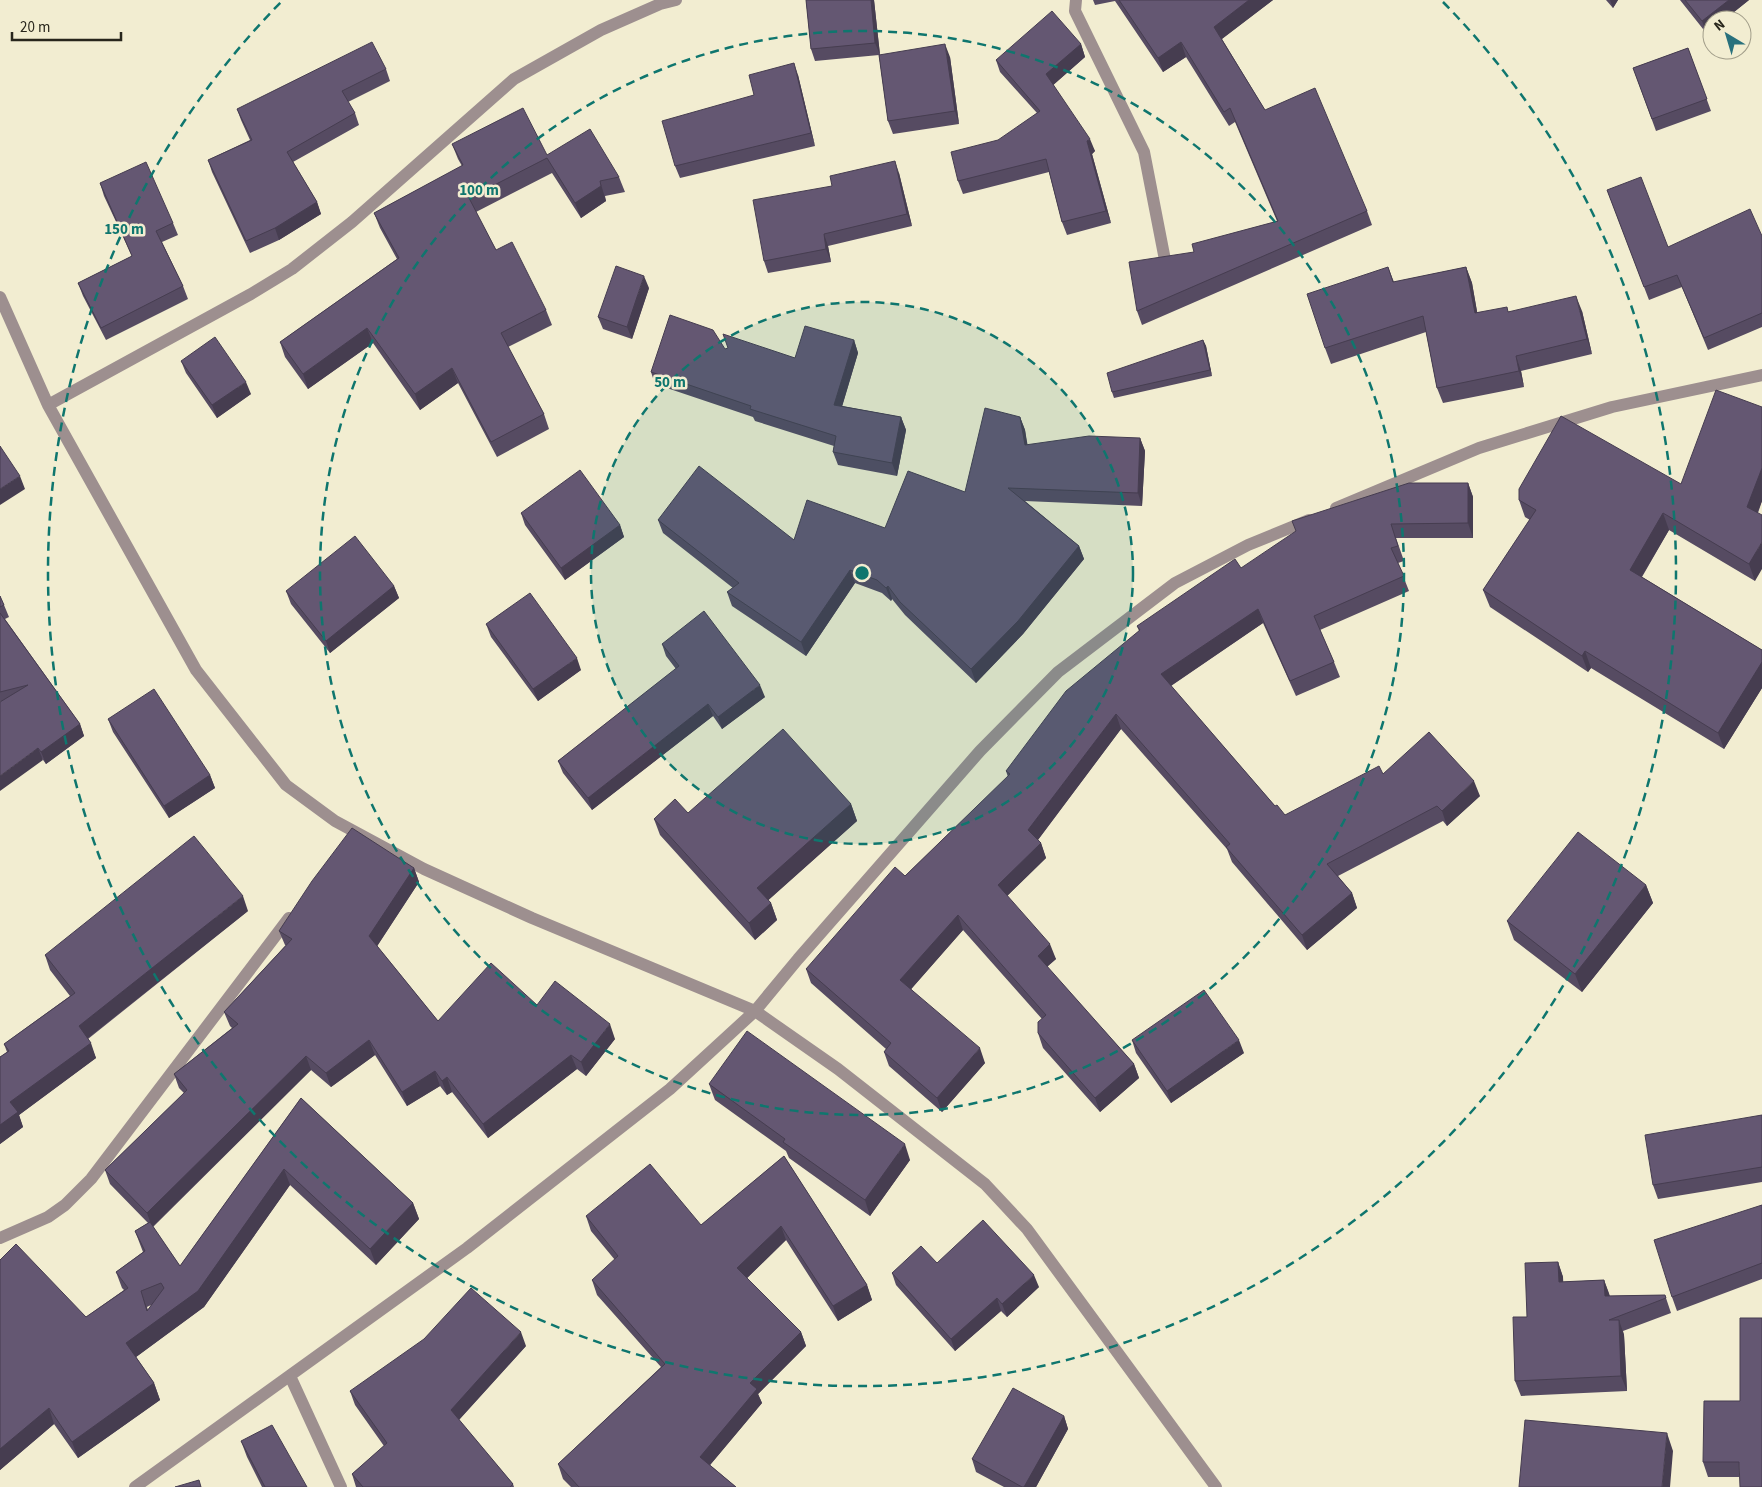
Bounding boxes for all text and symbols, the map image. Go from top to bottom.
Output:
scale bar [12,10,121,42]
north arrow [1702,10,1752,60]
text: N [1710,15,1729,36]
text: 20 m [20,17,50,38]
text: 100 m [459,180,499,201]
text: 150 m [104,219,144,240]
text: 50 m [654,372,686,393]
centre of rings [853,564,871,582]

